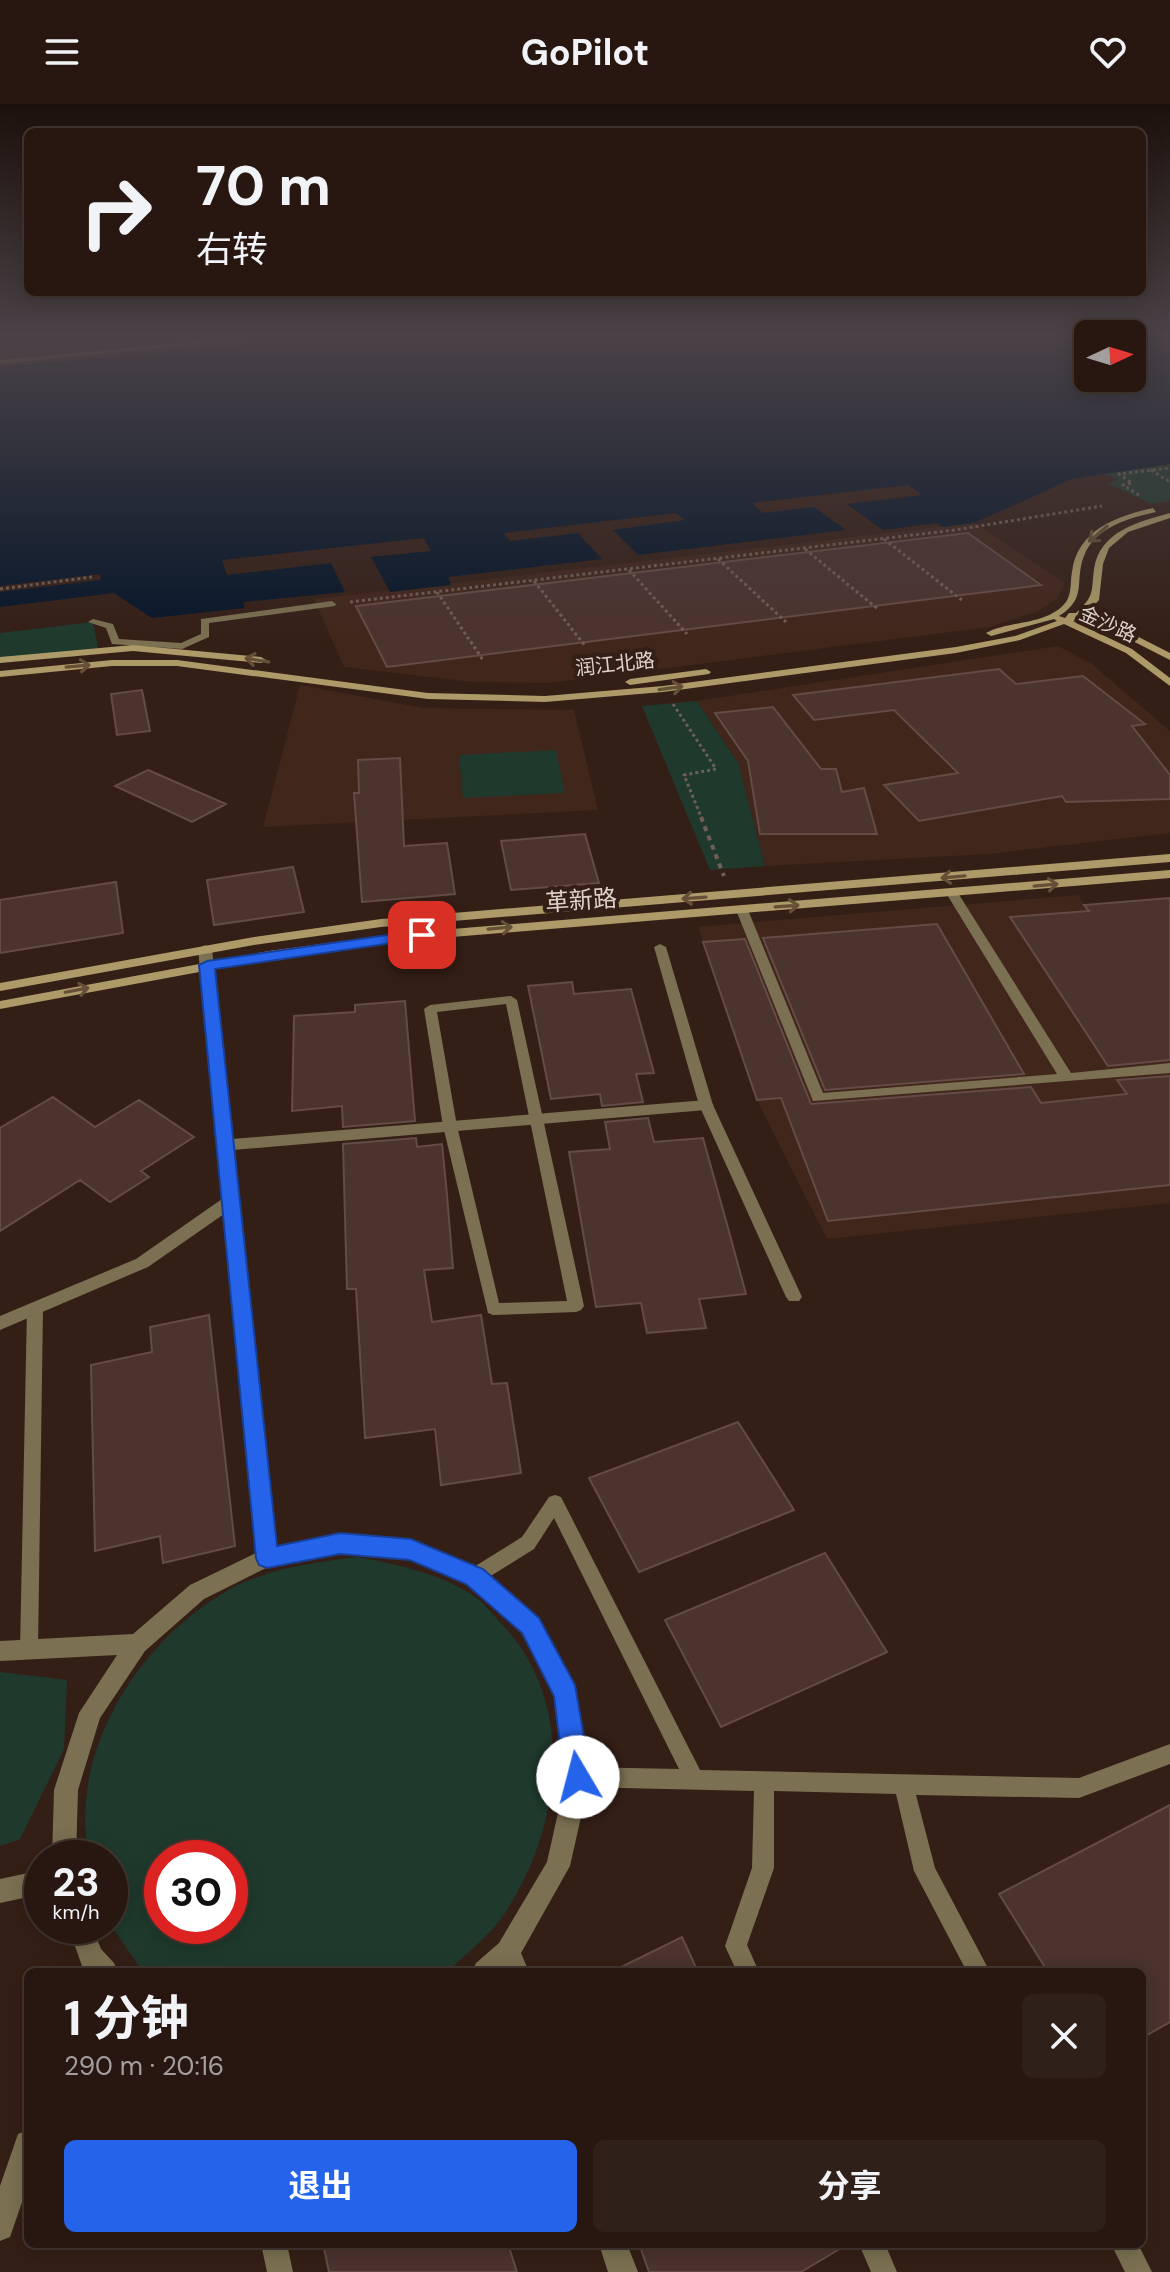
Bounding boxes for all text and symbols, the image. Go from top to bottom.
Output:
text: GoPilot [521,29,649,76]
icon: menu [40,30,84,74]
icon: heart [1086,30,1130,74]
text: 70 m [196,149,331,222]
icon: right [64,160,168,264]
text: 右转 [196,226,268,273]
north arrow [1074,320,1146,392]
map controls [1074,320,1146,392]
one-way arrow [1088,524,1109,542]
street label: 金沙路 [1075,600,1141,648]
street label: 润江北路 [574,647,656,681]
one-way arrow [245,652,270,667]
one-way arrow [64,658,91,673]
one-way arrow [657,680,683,695]
one-way arrow [940,870,967,885]
one-way arrow [1032,877,1059,892]
street label: 革新路 [544,882,618,918]
one-way arrow [681,890,708,905]
one-way arrow [773,898,800,913]
pin [388,901,456,969]
icon: arrive [400,913,444,957]
one-way arrow [486,920,513,935]
one-way arrow [63,982,89,997]
position arrow [536,1735,620,1819]
speed limit sign: 30 [144,1840,248,1944]
text: 23 [52,1856,100,1908]
text: km/h [52,1899,100,1925]
text: 1 分钟 [64,1987,189,2050]
button: close [1022,1994,1106,2078]
text: 290 m · 20:16 [64,2049,224,2083]
button: 退出 [64,2140,577,2232]
button: 分享 [593,2140,1106,2232]

